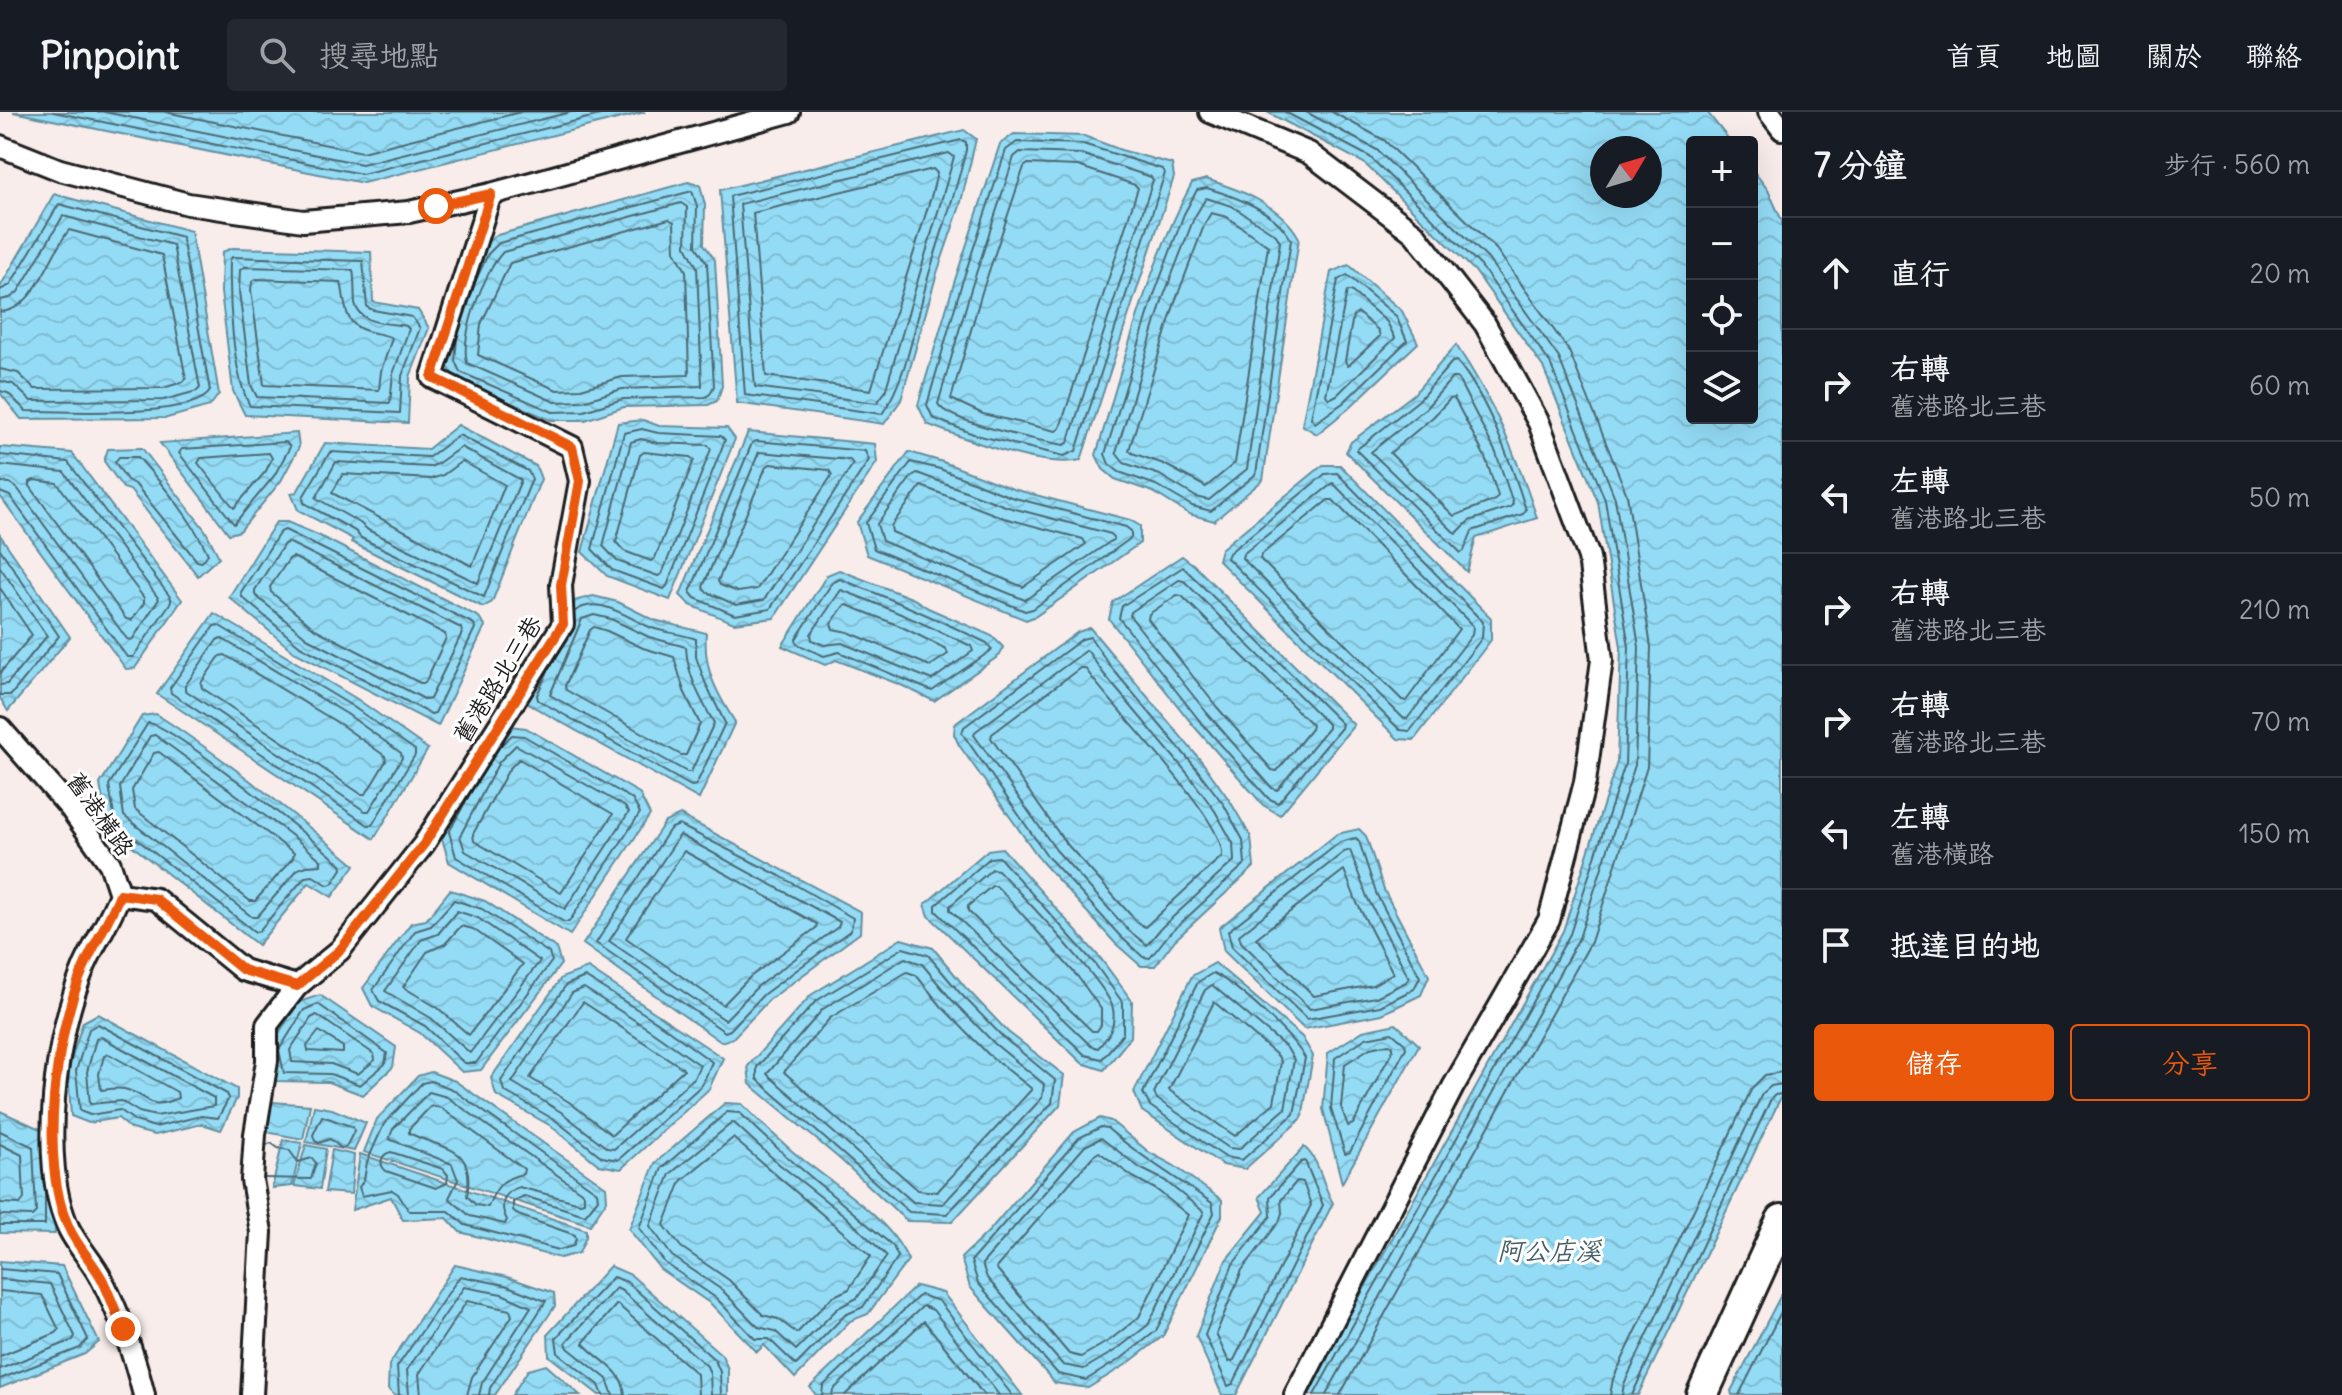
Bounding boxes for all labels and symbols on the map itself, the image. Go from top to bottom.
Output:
north arrow [1590,136,1662,208]
route start [418,188,454,224]
street label: 舊港路北三巷 [446,610,548,748]
street label: 舊港橫路 [61,766,141,862]
water label: 阿公店溪 [1497,1234,1603,1267]
route end [105,1311,141,1347]

